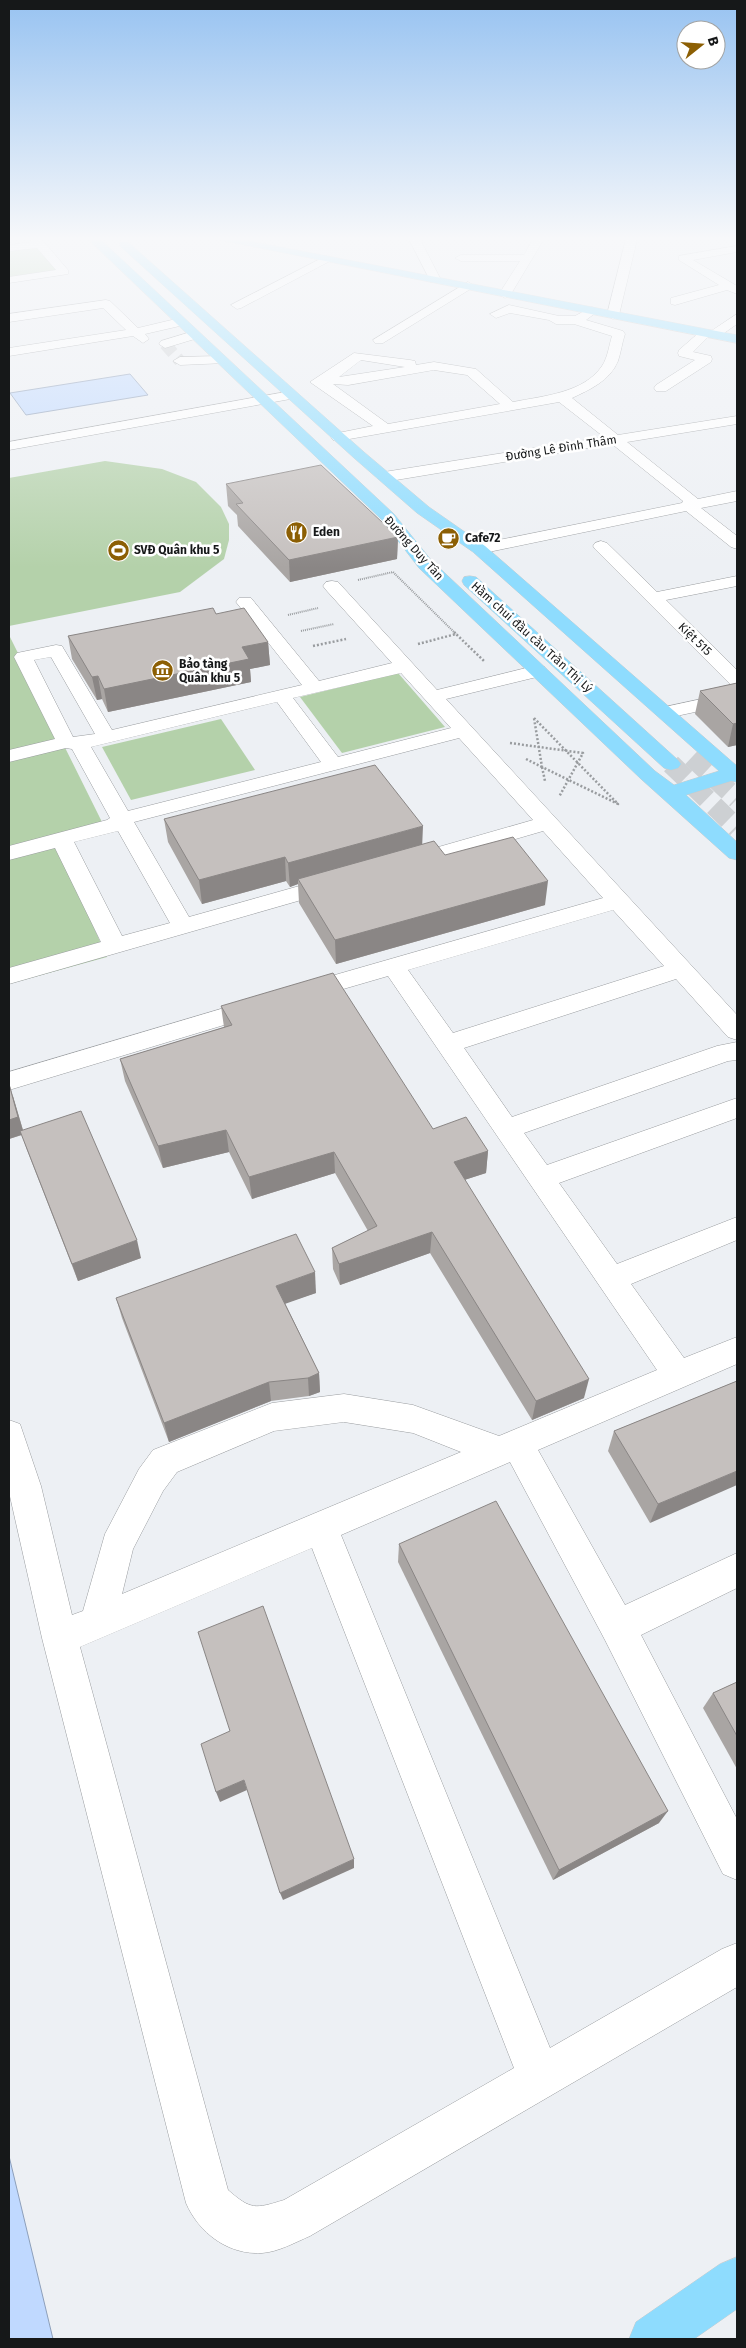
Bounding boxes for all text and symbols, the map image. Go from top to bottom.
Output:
north arrow [676,20,726,70]
text: B [704,35,722,48]
street label: Đường Lê Đình Thâm [504,432,618,464]
street label: Đường Duy Tân [382,513,446,583]
restaurant icon: Eden [285,520,309,544]
place label: Eden [313,525,340,539]
cafe icon: Cafe72 [437,526,461,550]
place label: Cafe72 [465,531,500,545]
sports icon: SVĐ Quân khu 5 [106,538,130,562]
place label: SVĐ Quân khu 5 [134,543,220,557]
street label: Hầm chui đầu cầu Trần Thị Lý [468,578,596,695]
street label: Kiệt 515 [675,620,715,658]
place label: Bảo tàng Quân khu 5 [179,657,241,685]
museum icon: Bảo tàng Quân khu 5 [151,659,175,683]

